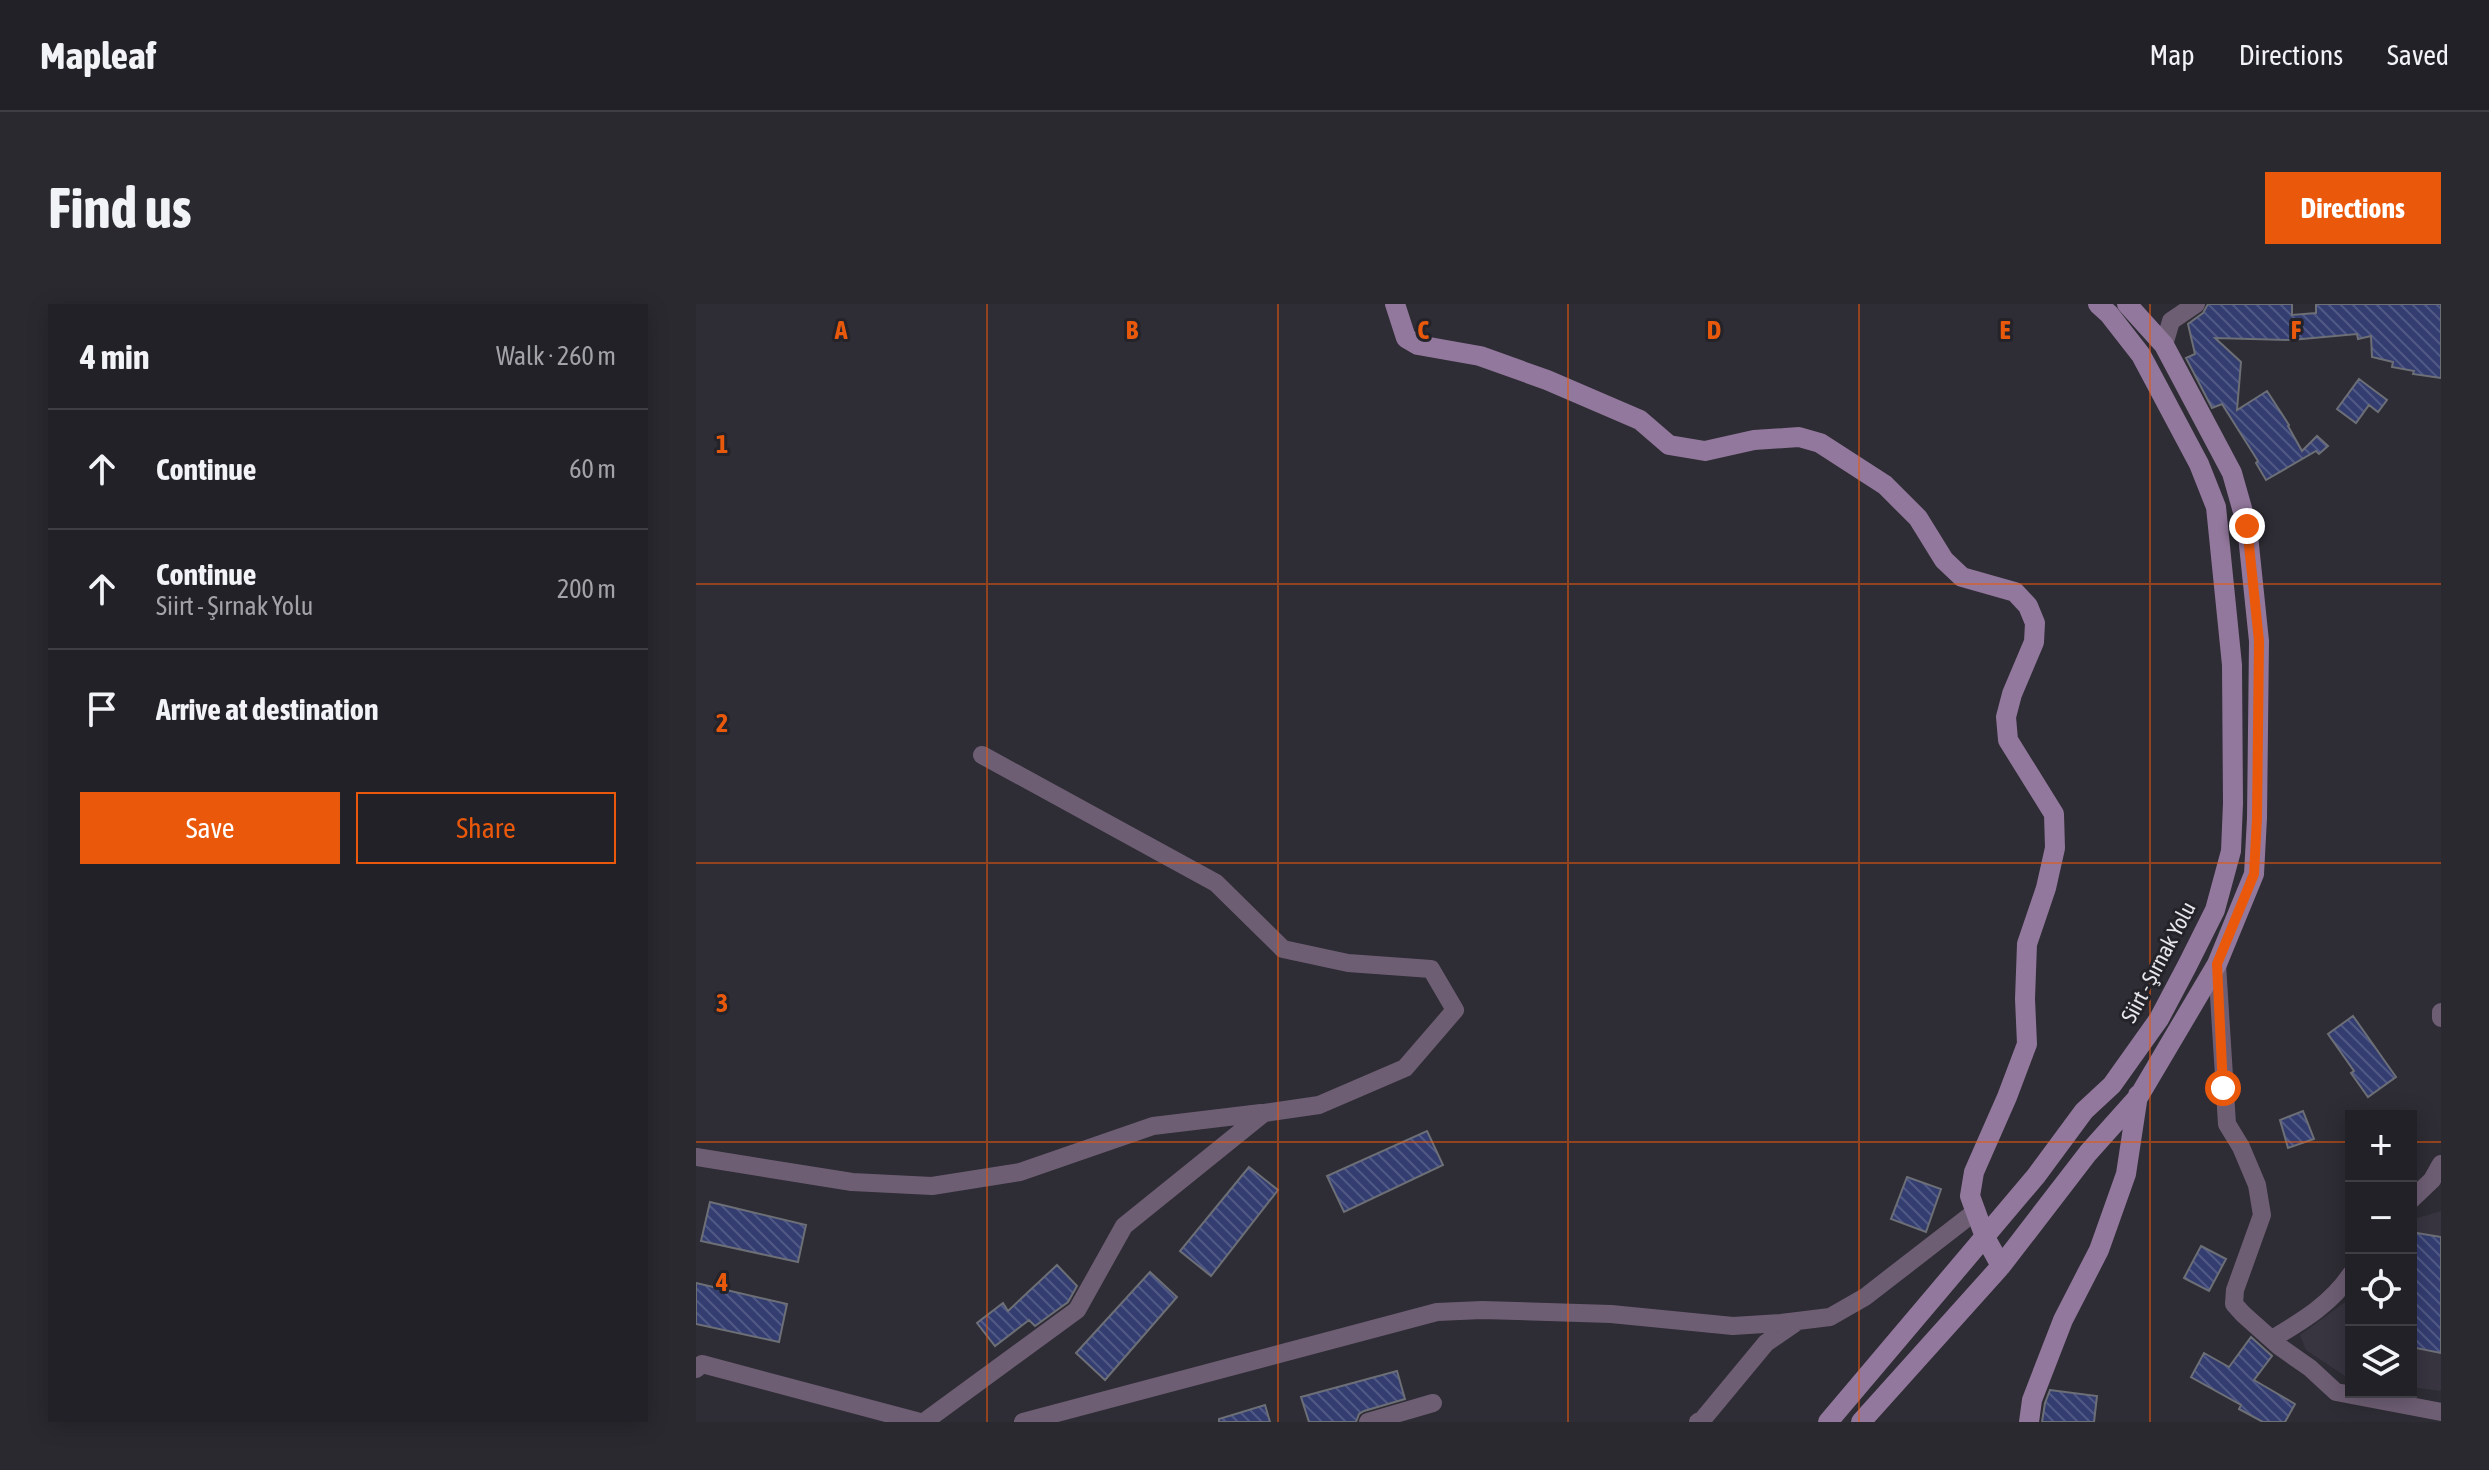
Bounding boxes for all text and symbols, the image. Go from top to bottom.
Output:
text: Mapleaf [40,34,156,77]
text: Map [2150,39,2195,71]
text: Directions [2239,39,2343,71]
text: Saved [2387,39,2449,71]
button: Directions [2265,172,2441,244]
text: Find us [48,176,192,240]
text: A [834,315,848,345]
text: B [1126,315,1139,345]
text: C [1417,315,1429,345]
text: D [1707,315,1721,345]
text: E [1999,315,2011,345]
text: F [2291,315,2302,345]
text: 4 min [80,337,149,376]
text: Walk · 260 m [496,341,616,371]
text: 1 [716,429,728,459]
icon: ahead [80,447,124,491]
text: Continue [156,452,256,486]
text: 60 m [569,454,616,484]
route end [2229,508,2265,544]
text: Continue [156,557,256,591]
icon: ahead [80,567,124,611]
text: 200 m [557,574,616,604]
text: Siirt - Şırnak Yolu [156,591,313,621]
icon: arrive [80,687,124,731]
text: Arrive at destination [156,692,378,726]
text: 2 [716,708,728,738]
button: Save [80,792,340,864]
button: Share [356,792,616,864]
street label: Siirt - Şırnak Yolu [2115,897,2201,1027]
text: 3 [716,988,728,1018]
route start [2205,1070,2241,1106]
map controls [2345,1110,2417,1398]
button: + [2345,1110,2417,1182]
button: − [2345,1182,2417,1254]
button: locate [2345,1254,2417,1326]
text: 4 [715,1267,728,1297]
button: layers [2345,1326,2417,1398]

